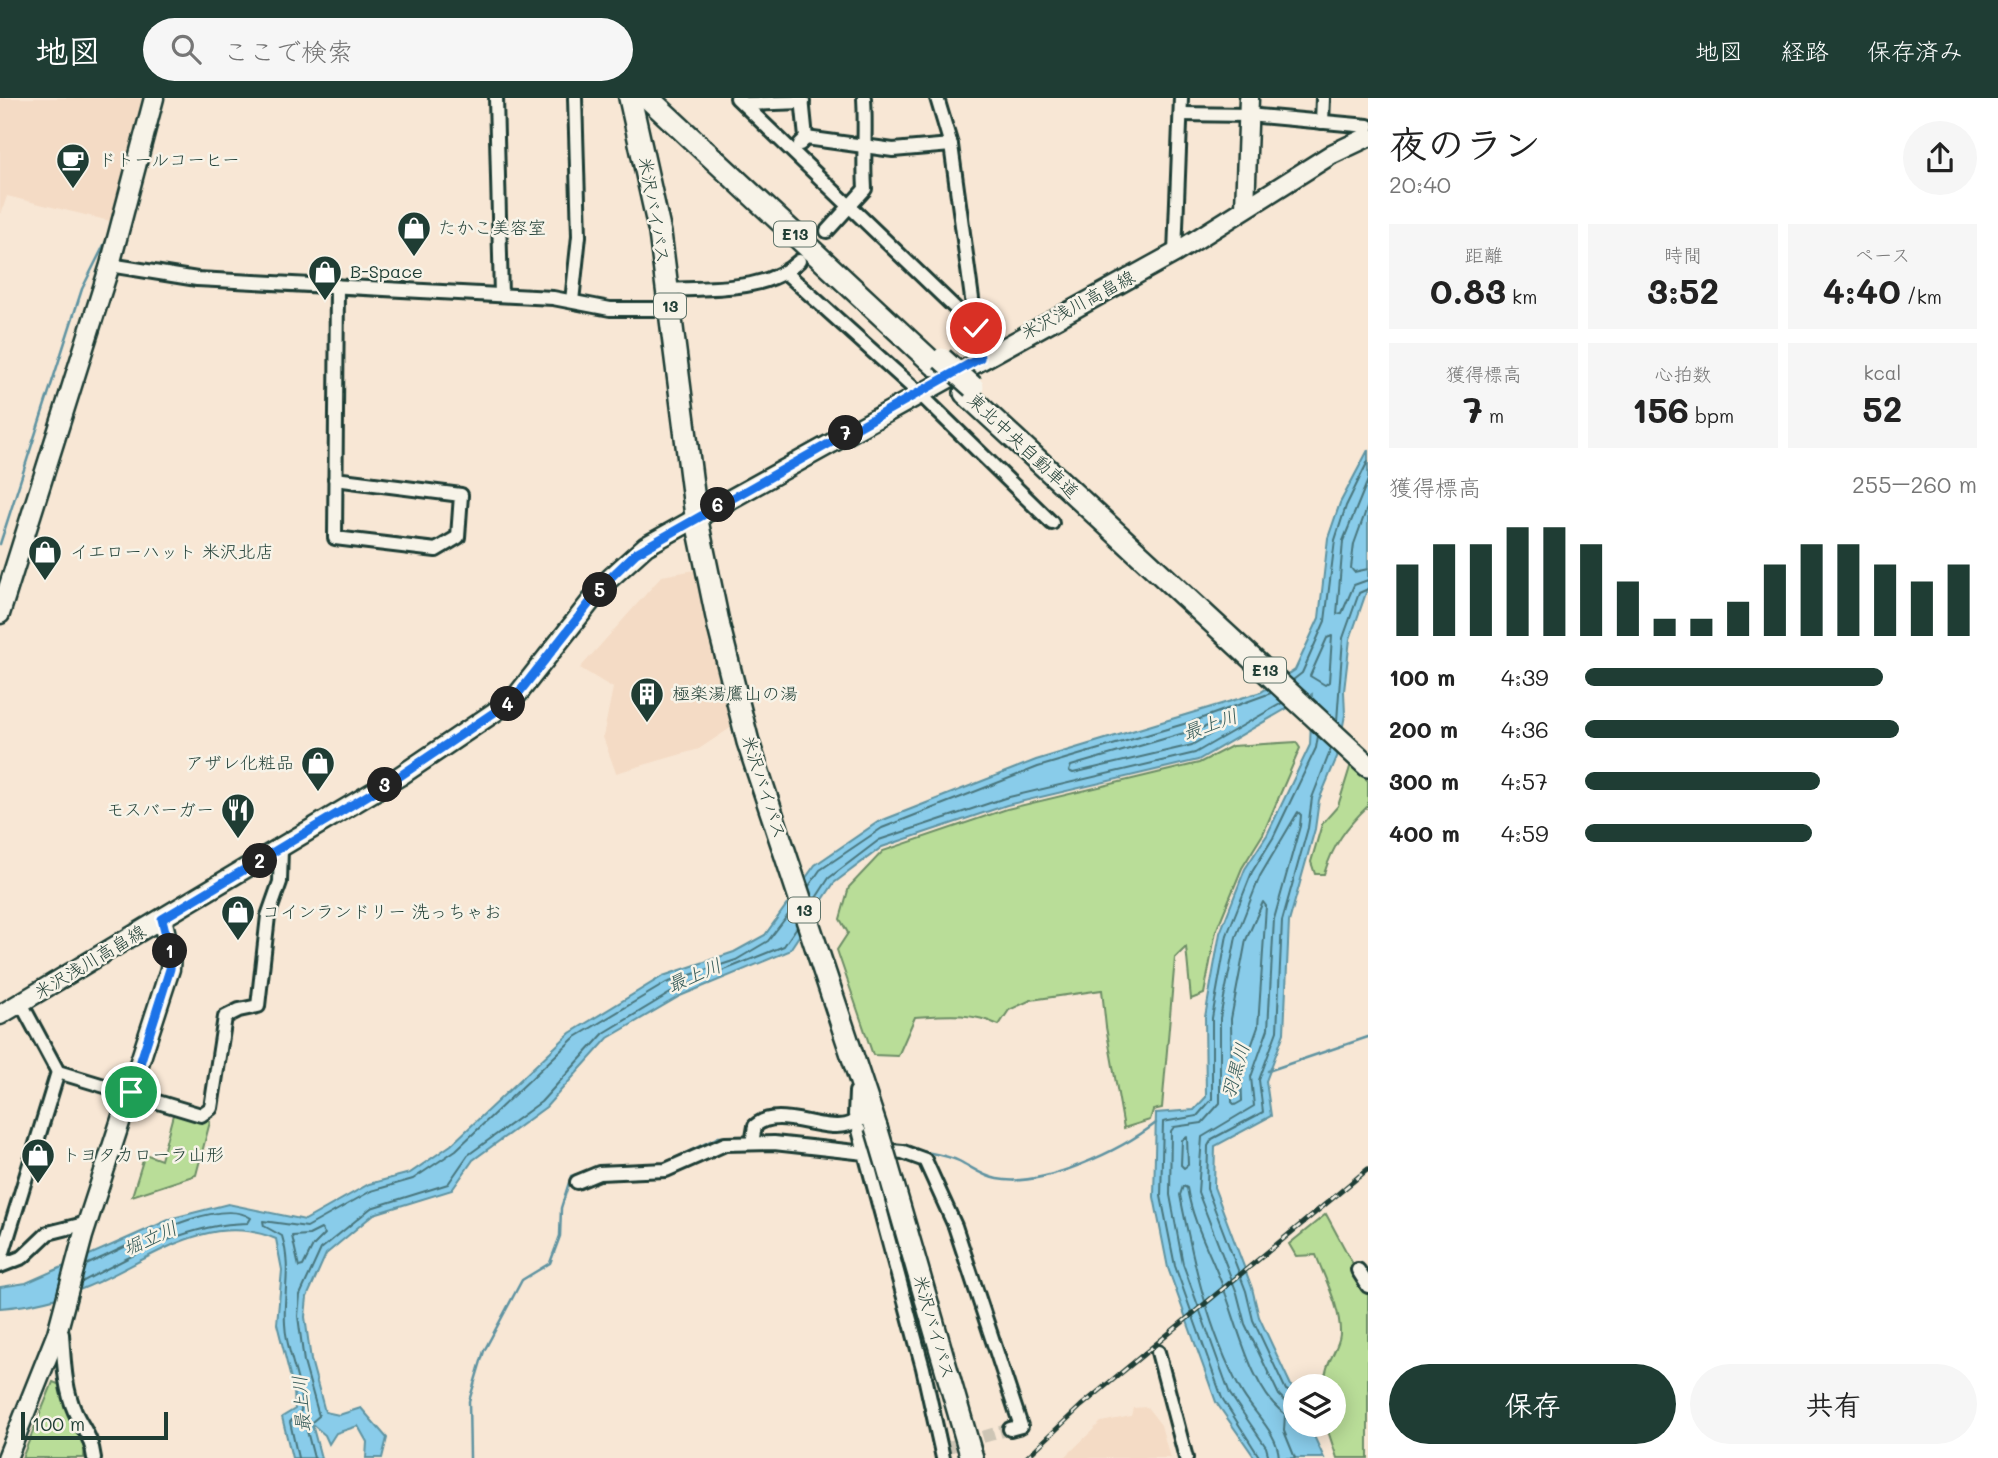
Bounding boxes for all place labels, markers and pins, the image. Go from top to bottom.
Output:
cafe icon: ドトールコーヒー [54,141,92,190]
place label: ドトールコーヒー [98,147,240,171]
shop icon: たかこ美容室 [395,209,433,258]
place label: たかこ美容室 [438,215,546,239]
shop icon: B-Space [306,253,344,302]
place label: B-Space [350,259,423,283]
pin [946,298,1006,358]
pin: 7 [828,416,864,450]
pin: 6 [700,488,736,522]
shop icon: イエローハット 米沢北店 [26,533,64,582]
place label: イエローハット 米沢北店 [70,539,274,563]
pin: 5 [582,573,618,608]
building icon: 極楽湯鷹山の湯 [628,675,666,724]
place label: 極楽湯鷹山の湯 [672,681,798,705]
pin: 4 [490,686,526,722]
shop icon: アザレ化粧品 [299,744,337,793]
place label: アザレ化粧品 [186,750,294,774]
pin: 3 [368,768,402,802]
restaurant icon: モスバーガー [219,791,257,840]
place label: モスバーガー [106,797,214,821]
pin: 2 [243,844,278,878]
shop icon: コインランドリー 洗っちゃお [219,893,257,942]
place label: コインランドリー 洗っちゃお [262,899,502,923]
pin: 1 [152,934,188,968]
pin [101,1062,161,1122]
shop icon: トヨタカローラ山形 [19,1136,57,1185]
place label: トヨタカローラ山形 [62,1142,224,1166]

